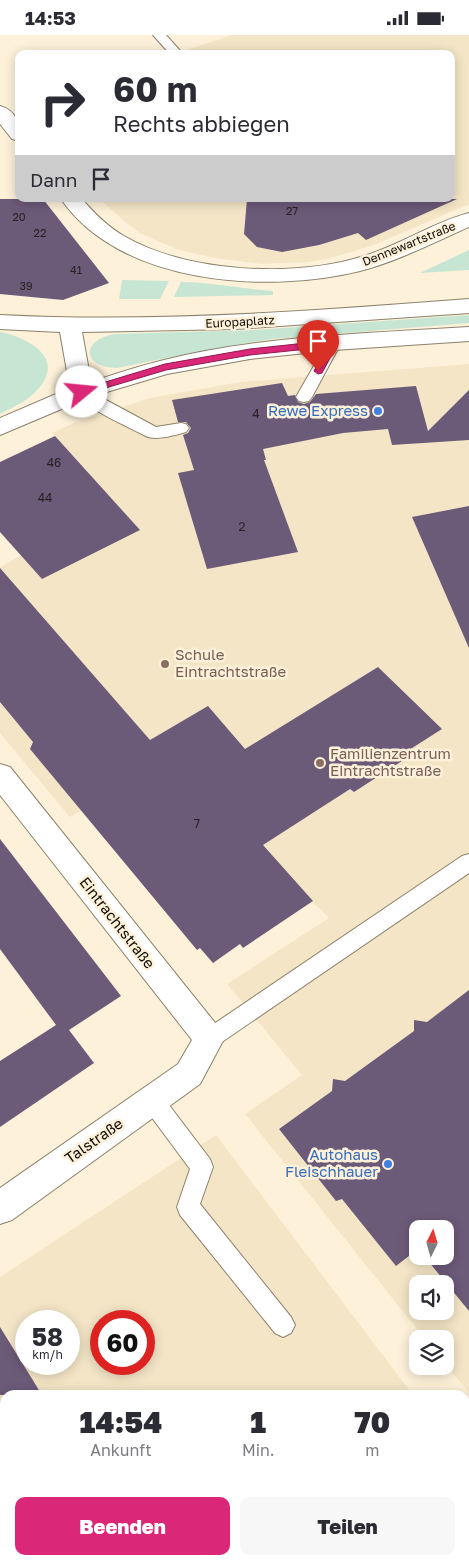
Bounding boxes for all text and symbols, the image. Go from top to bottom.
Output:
text: 14:53 [25,6,76,29]
text: 60 m [113,68,197,110]
icon: right [30,70,95,135]
text: Rechts abbiegen [113,110,290,137]
icon: arrive [87,165,115,193]
text: Dann [30,168,77,191]
house number: 27 [286,204,298,217]
house number: 20 [12,210,26,223]
street label: Dennewartstraße [360,218,458,269]
house number: 22 [34,226,46,239]
house number: 41 [70,263,82,276]
house number: 39 [19,279,33,292]
street label: Europaplatz [205,312,275,331]
pin [297,320,339,371]
icon: arrive [304,327,332,355]
position arrow [55,365,107,417]
place label: Rewe Express [268,401,368,419]
marker: Rewe Express [372,405,384,417]
house number: 4 [252,406,260,421]
house number: 46 [47,455,61,470]
house number: 44 [38,490,52,505]
house number: 2 [239,519,246,534]
place label: Schule Eintrachtstraße [175,645,286,680]
marker: Schule Eintrachtstraße [159,658,171,670]
place label: Familienzentrum Eintrachtstraße [330,744,451,779]
marker: Familienzentrum Eintrachtstraße [314,757,326,769]
house number: 7 [194,816,200,831]
street label: Eintrachtstraße [76,873,159,972]
street label: Talstraße [61,1113,126,1167]
place label: Autohaus Fleischhauer [285,1145,378,1180]
marker: Autohaus Fleischhauer [382,1158,394,1170]
north arrow [409,1220,454,1265]
map controls [409,1220,454,1375]
button: sound [409,1275,454,1320]
speed limit sign: 60 [90,1310,155,1375]
text: 58 [32,1321,63,1352]
button: layers [409,1330,454,1375]
text: km/h [32,1347,63,1362]
text: 14:54 [80,1404,162,1440]
text: 1 [250,1404,266,1440]
text: 70 [354,1404,390,1440]
text: Ankunft [90,1440,152,1460]
text: Min. [242,1440,275,1460]
text: m [365,1440,379,1460]
button: Beenden [15,1497,230,1555]
button: Teilen [240,1497,455,1555]

